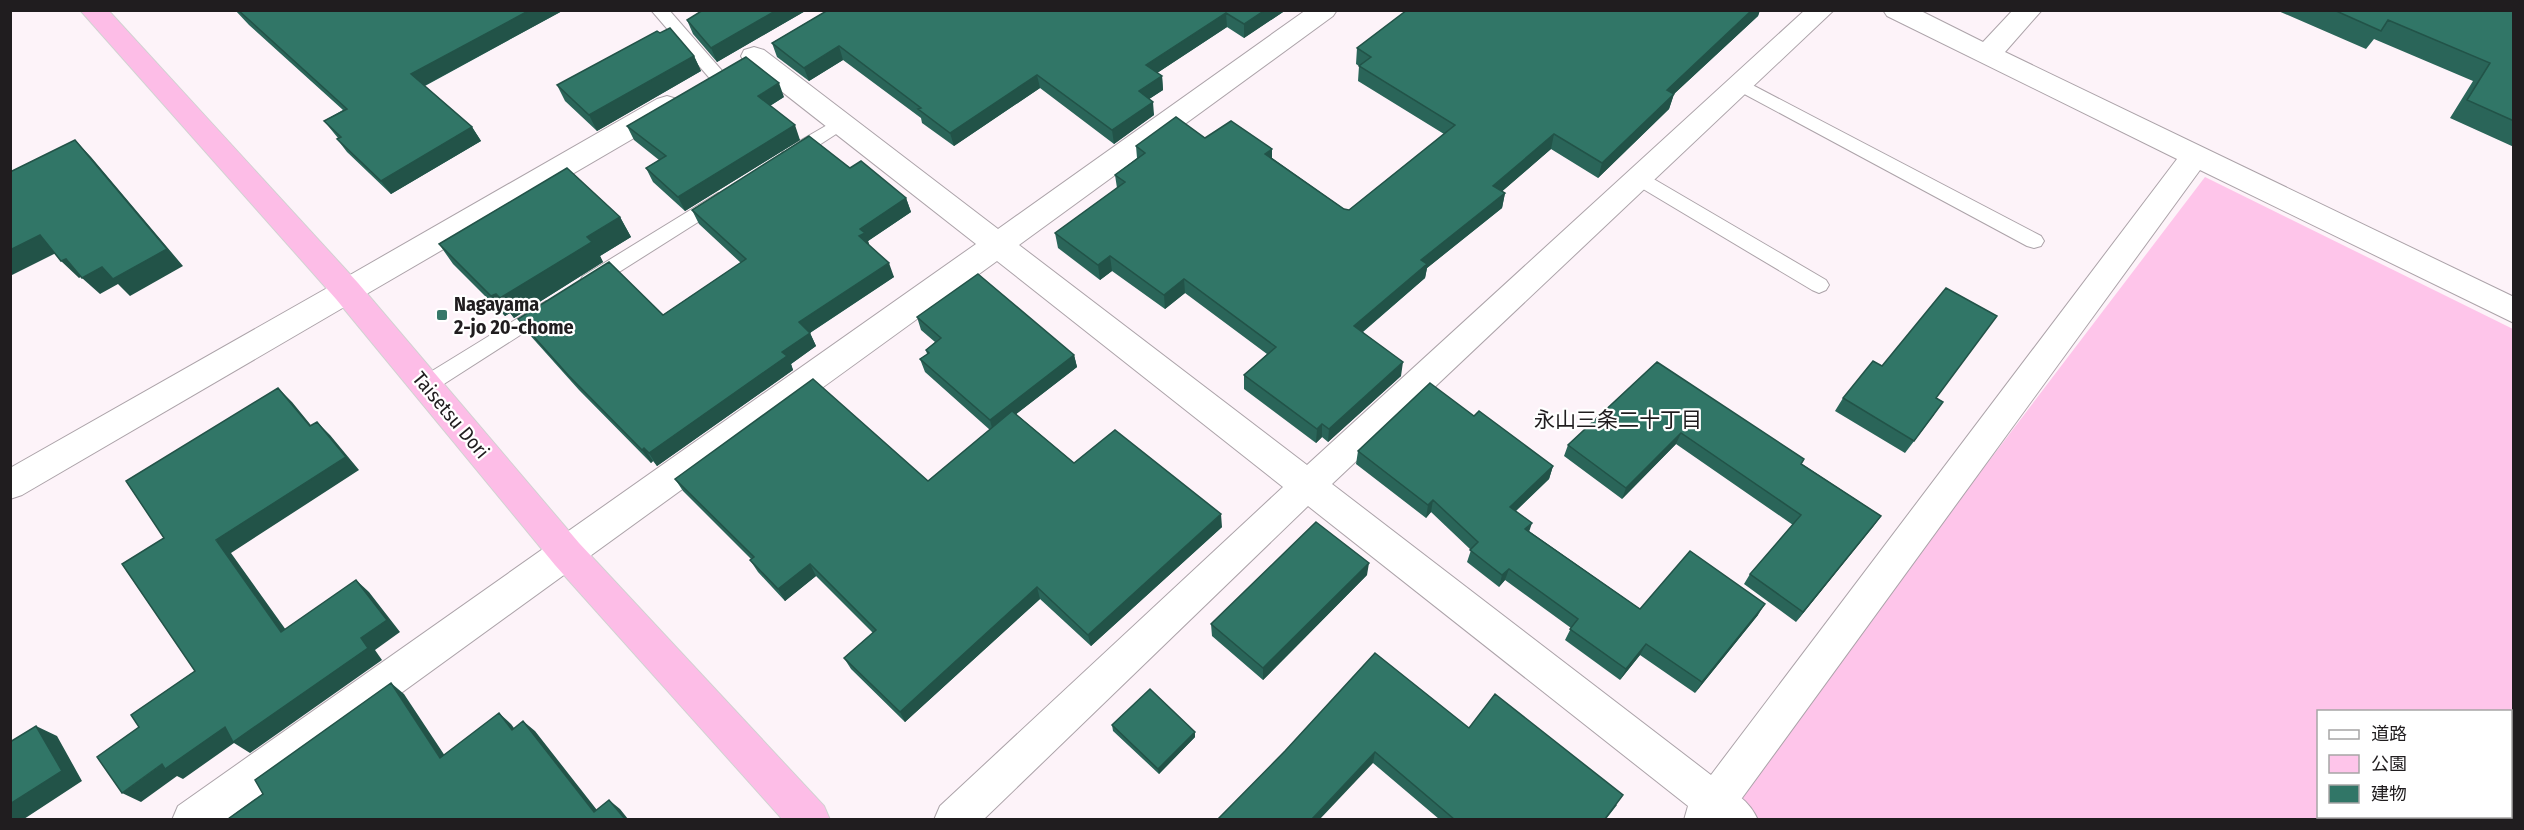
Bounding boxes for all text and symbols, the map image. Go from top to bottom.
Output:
place label: Nagayama 2-jo 20-chome [453,292,574,339]
marker: Nagayama 2-jo 20-chome [435,308,449,322]
street label: Taisetsu Dori [408,367,494,463]
district label: 永山三条二十丁目 [1534,407,1702,433]
legend [2317,710,2512,818]
text: 道路 [2371,723,2407,745]
text: 公園 [2371,753,2407,775]
text: 建物 [2371,783,2407,805]

